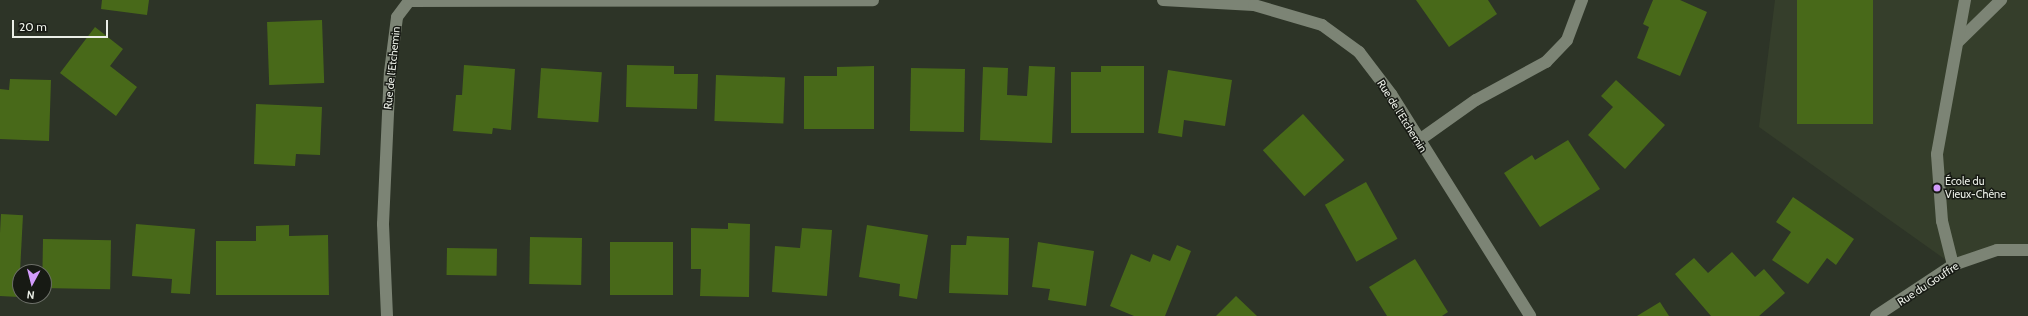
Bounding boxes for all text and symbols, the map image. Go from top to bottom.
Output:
scale bar [14,12,110,38]
text: 20 m [19,19,47,34]
street label: Rue de l'Etchemin [381,26,403,110]
street label: Rue de l'Etchemin [1374,77,1430,155]
place label: École du Vieux-Chêne [1945,175,2006,201]
marker: École du Vieux-Chêne [1932,183,1942,193]
street label: Rue du Gouffre [1895,259,1961,309]
north arrow [12,264,52,304]
text: N [26,287,35,302]

